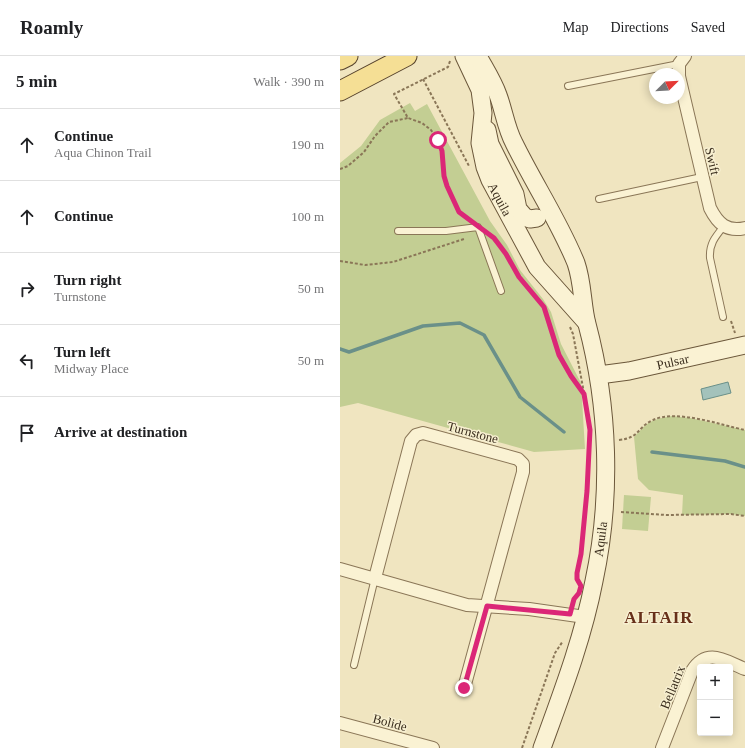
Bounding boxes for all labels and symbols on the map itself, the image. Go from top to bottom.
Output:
north arrow [649,68,685,104]
route start [429,131,447,149]
street label: Swift [702,146,723,177]
street label: Aquila [485,180,515,219]
street label: Pulsar [655,351,691,373]
street label: Turnstone [446,418,500,447]
street label: Aquila [591,520,610,558]
district label: ALTAIR [624,608,694,627]
street label: Bellatrix [657,663,688,711]
route end [455,679,473,697]
street label: Bolide [371,711,409,734]

